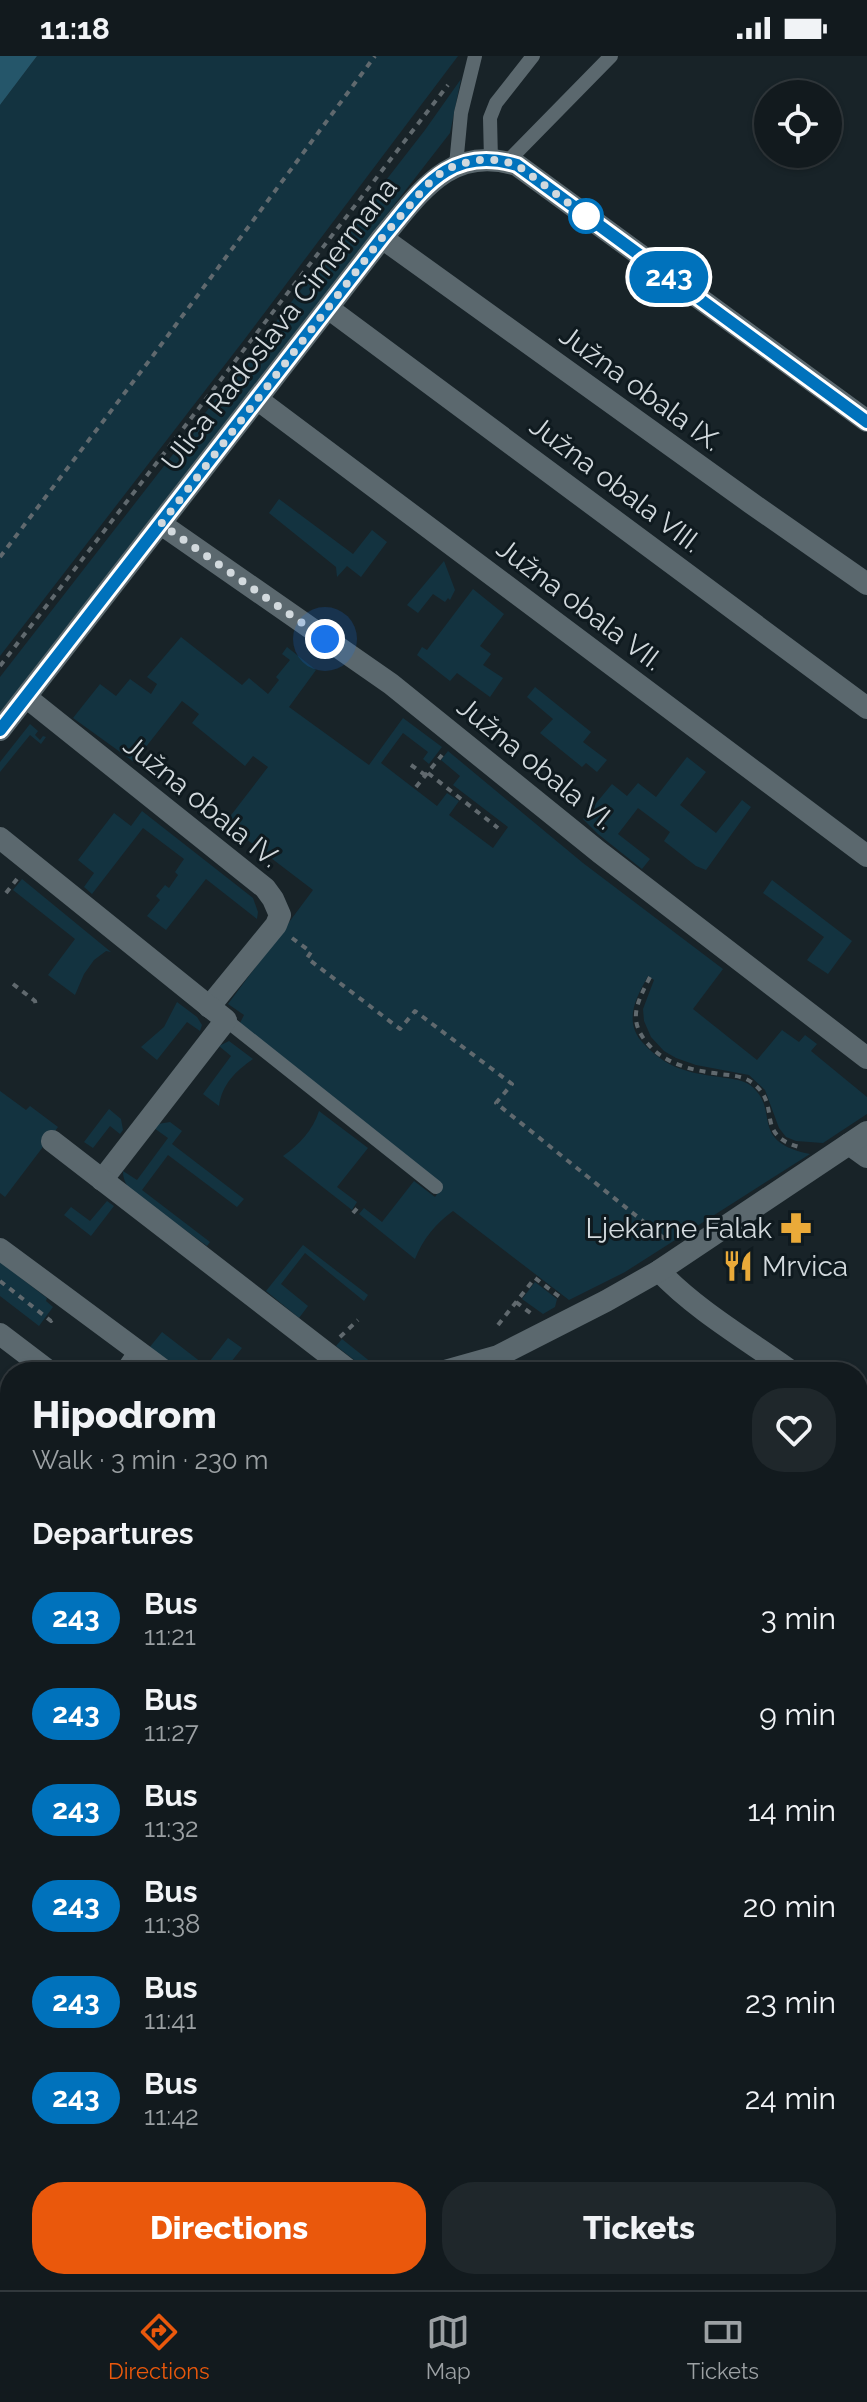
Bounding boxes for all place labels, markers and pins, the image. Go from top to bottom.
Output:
unlabelled marker [569,199,603,233]
pharmacy icon: Ljekarne Falak [779,1211,813,1245]
place label: Ljekarne Falak [586,1212,772,1245]
restaurant icon: Mrvica [721,1249,755,1283]
place label: Mrvica [762,1250,848,1283]

